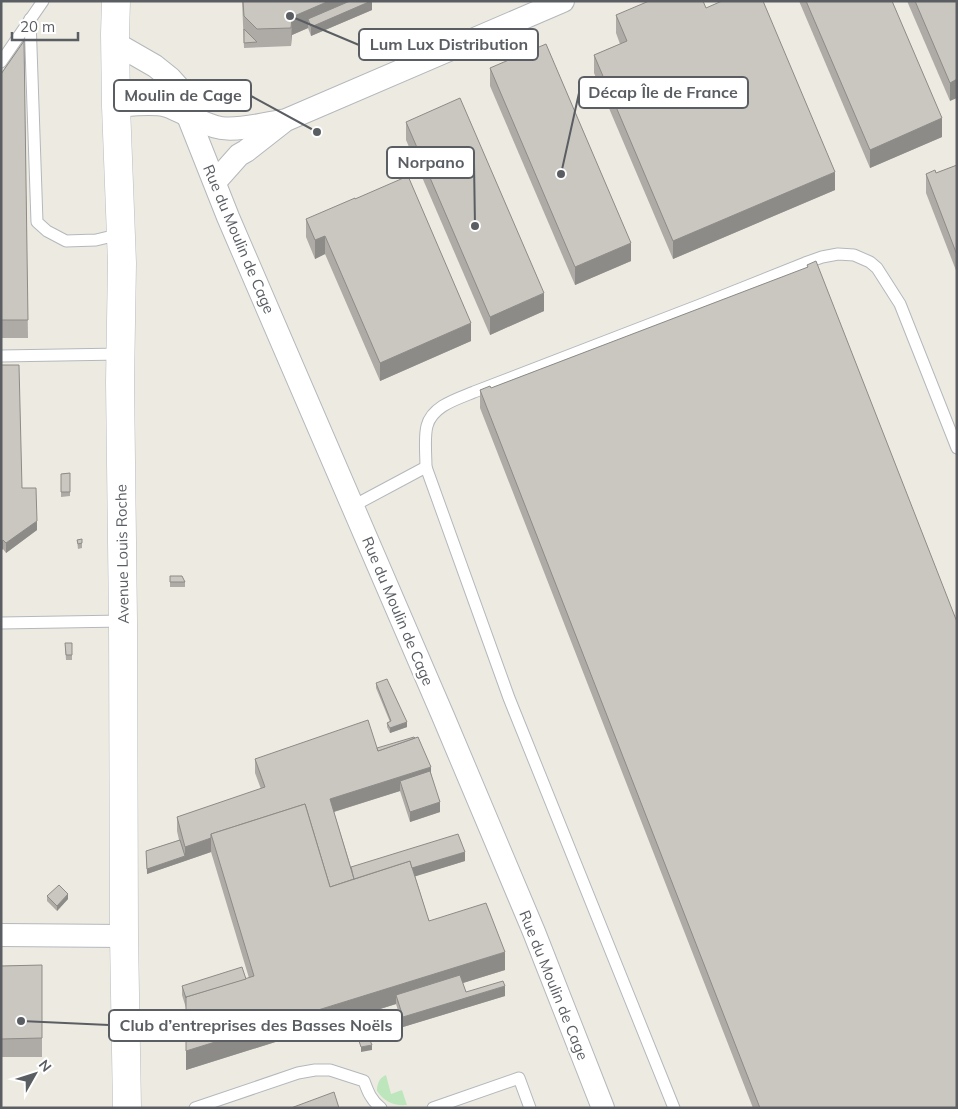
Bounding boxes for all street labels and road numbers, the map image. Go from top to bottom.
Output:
street label: Rue du Moulin de Cage [199,162,279,316]
street label: Avenue Louis Roche [111,484,133,624]
street label: Rue du Moulin de Cage [358,534,438,688]
street label: Rue du Moulin de Cage [515,907,593,1063]

